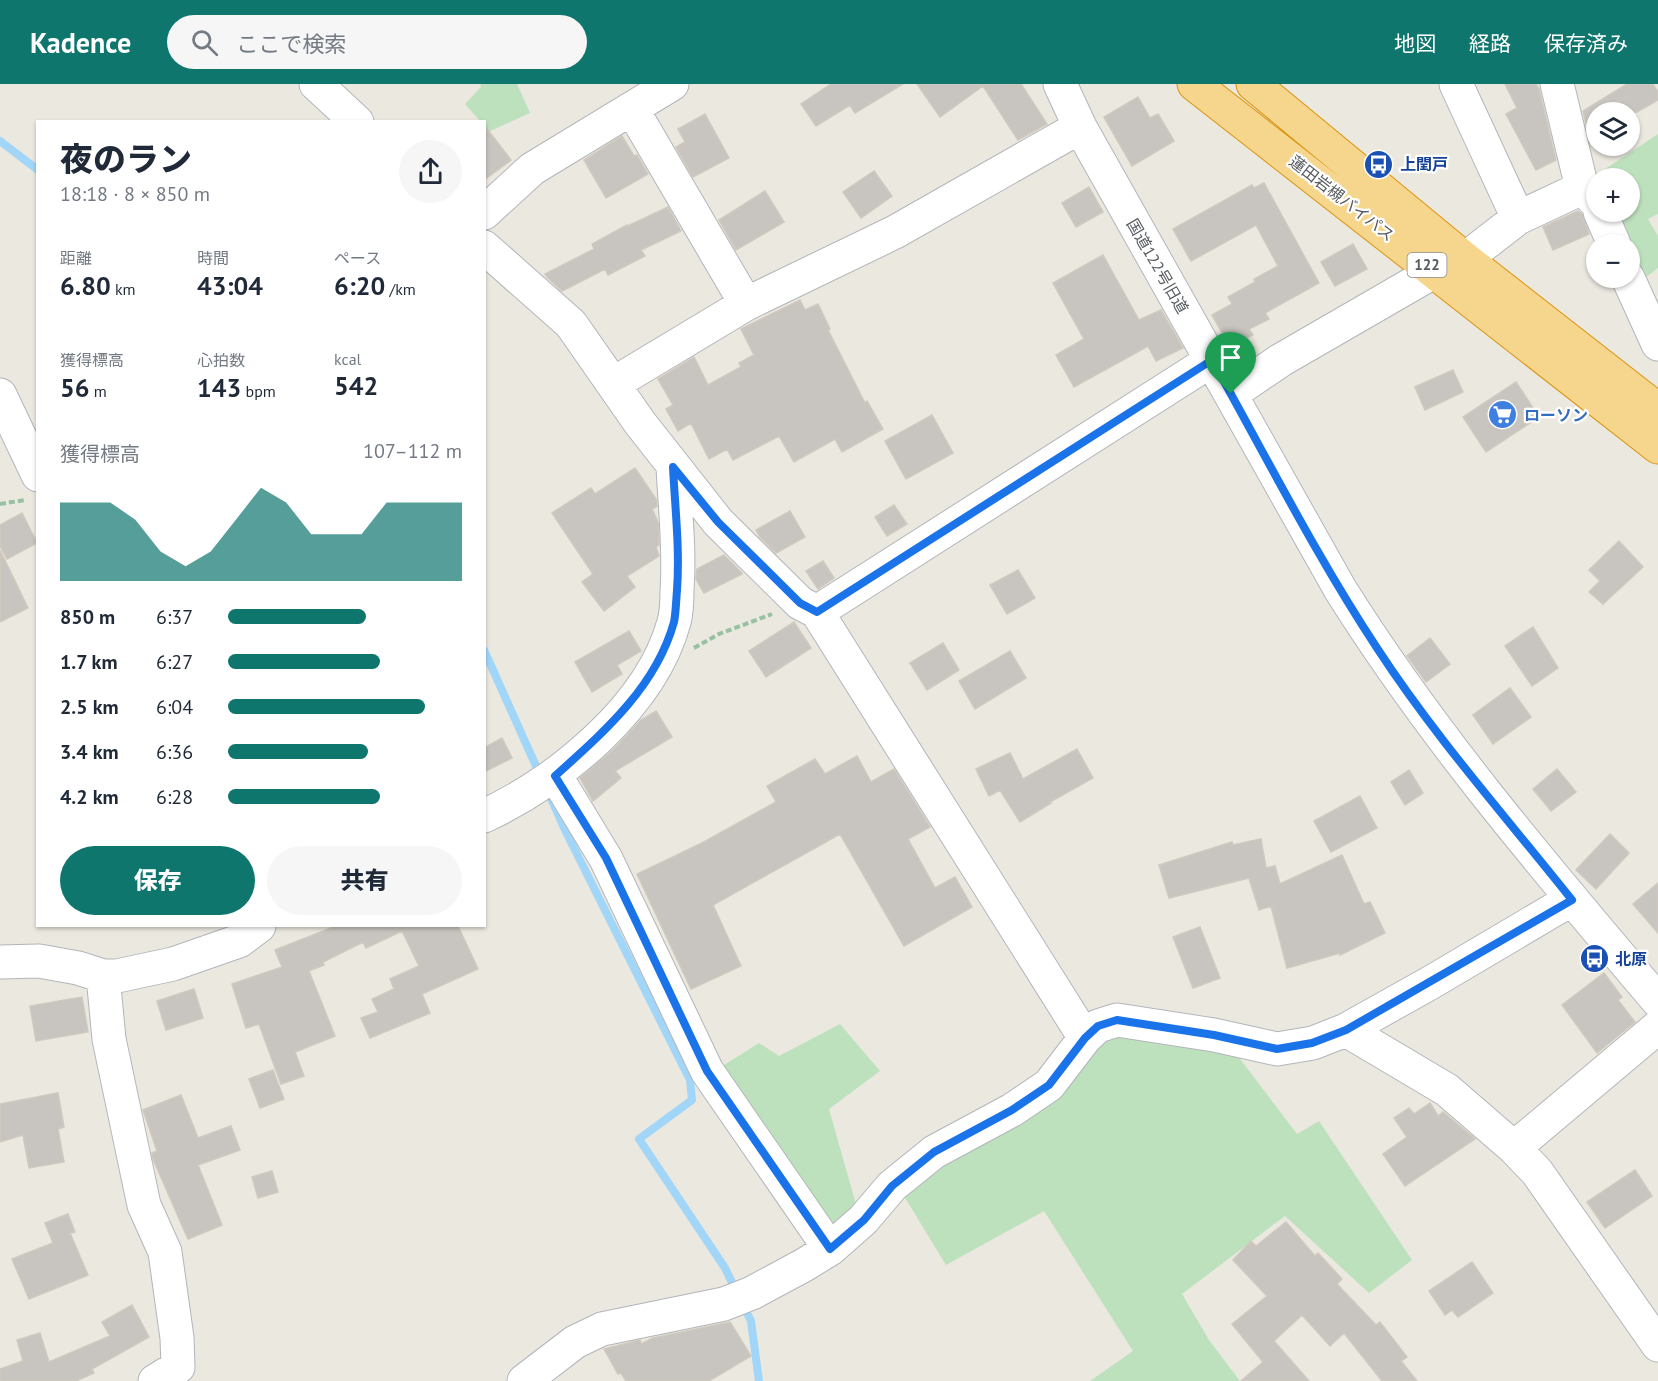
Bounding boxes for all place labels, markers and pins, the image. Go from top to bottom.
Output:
bus stop icon: 上閏戸 [1363,148,1395,180]
place label: 上閏戸 [1400,154,1448,174]
pin [1205,332,1256,394]
supermarket icon: ローソン [1487,399,1519,431]
place label: ローソン [1524,405,1588,425]
bus stop icon: 北原 [1578,943,1610,975]
place label: 北原 [1615,949,1647,969]

